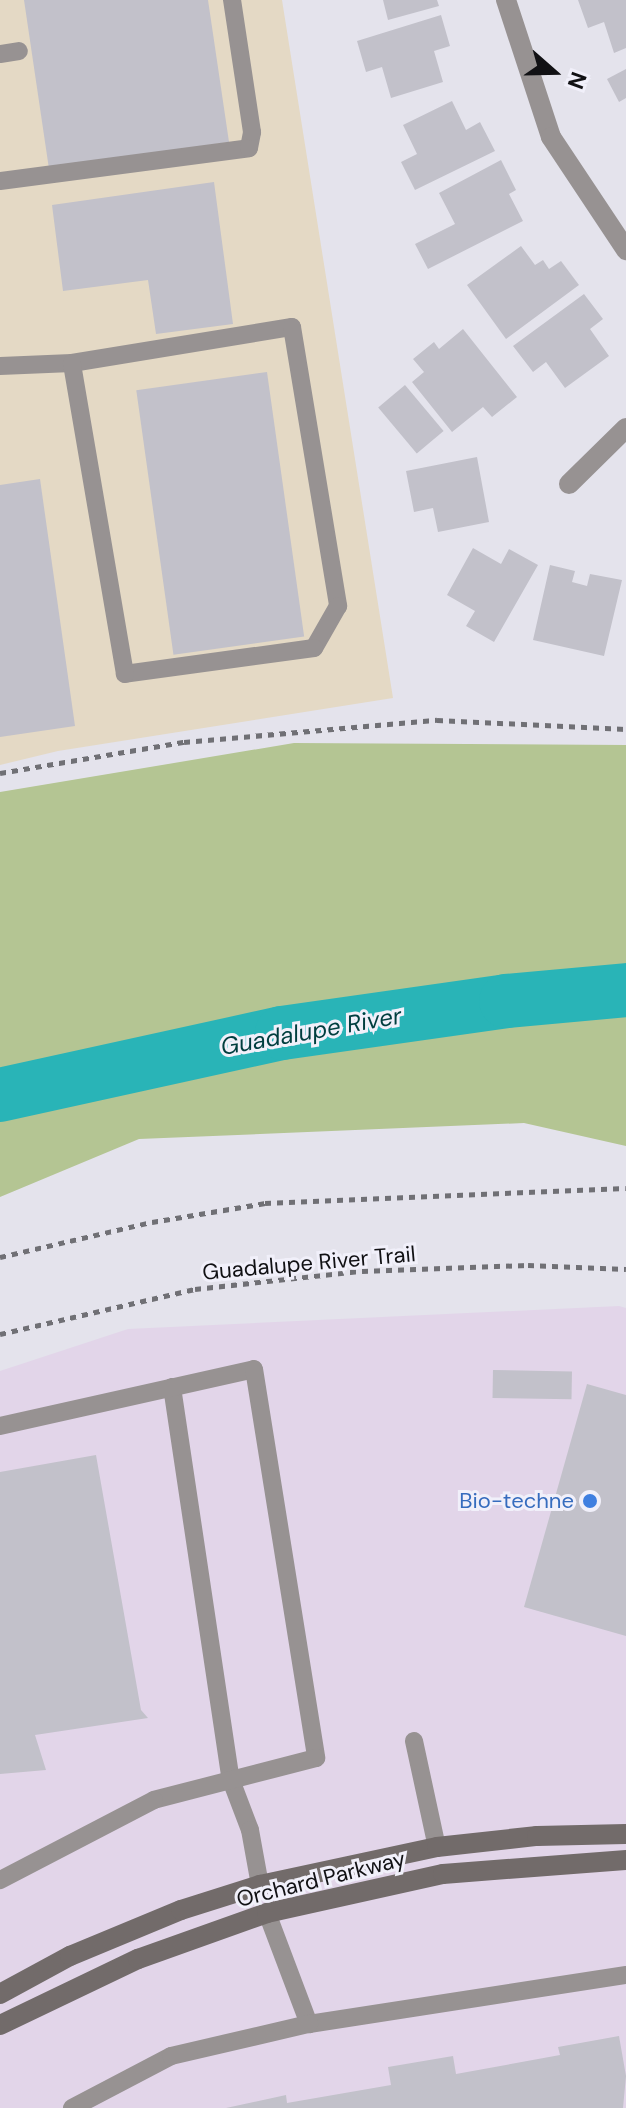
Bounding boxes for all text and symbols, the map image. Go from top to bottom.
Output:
north arrow [514,32,594,112]
text: N [561,68,593,93]
water label: Guadalupe River [218,1001,404,1061]
street label: Guadalupe River Trail [201,1241,417,1285]
place label: Bio-techne [459,1488,574,1514]
marker: Bio-techne [581,1492,599,1510]
street label: Orchard Parkway [234,1845,408,1913]

